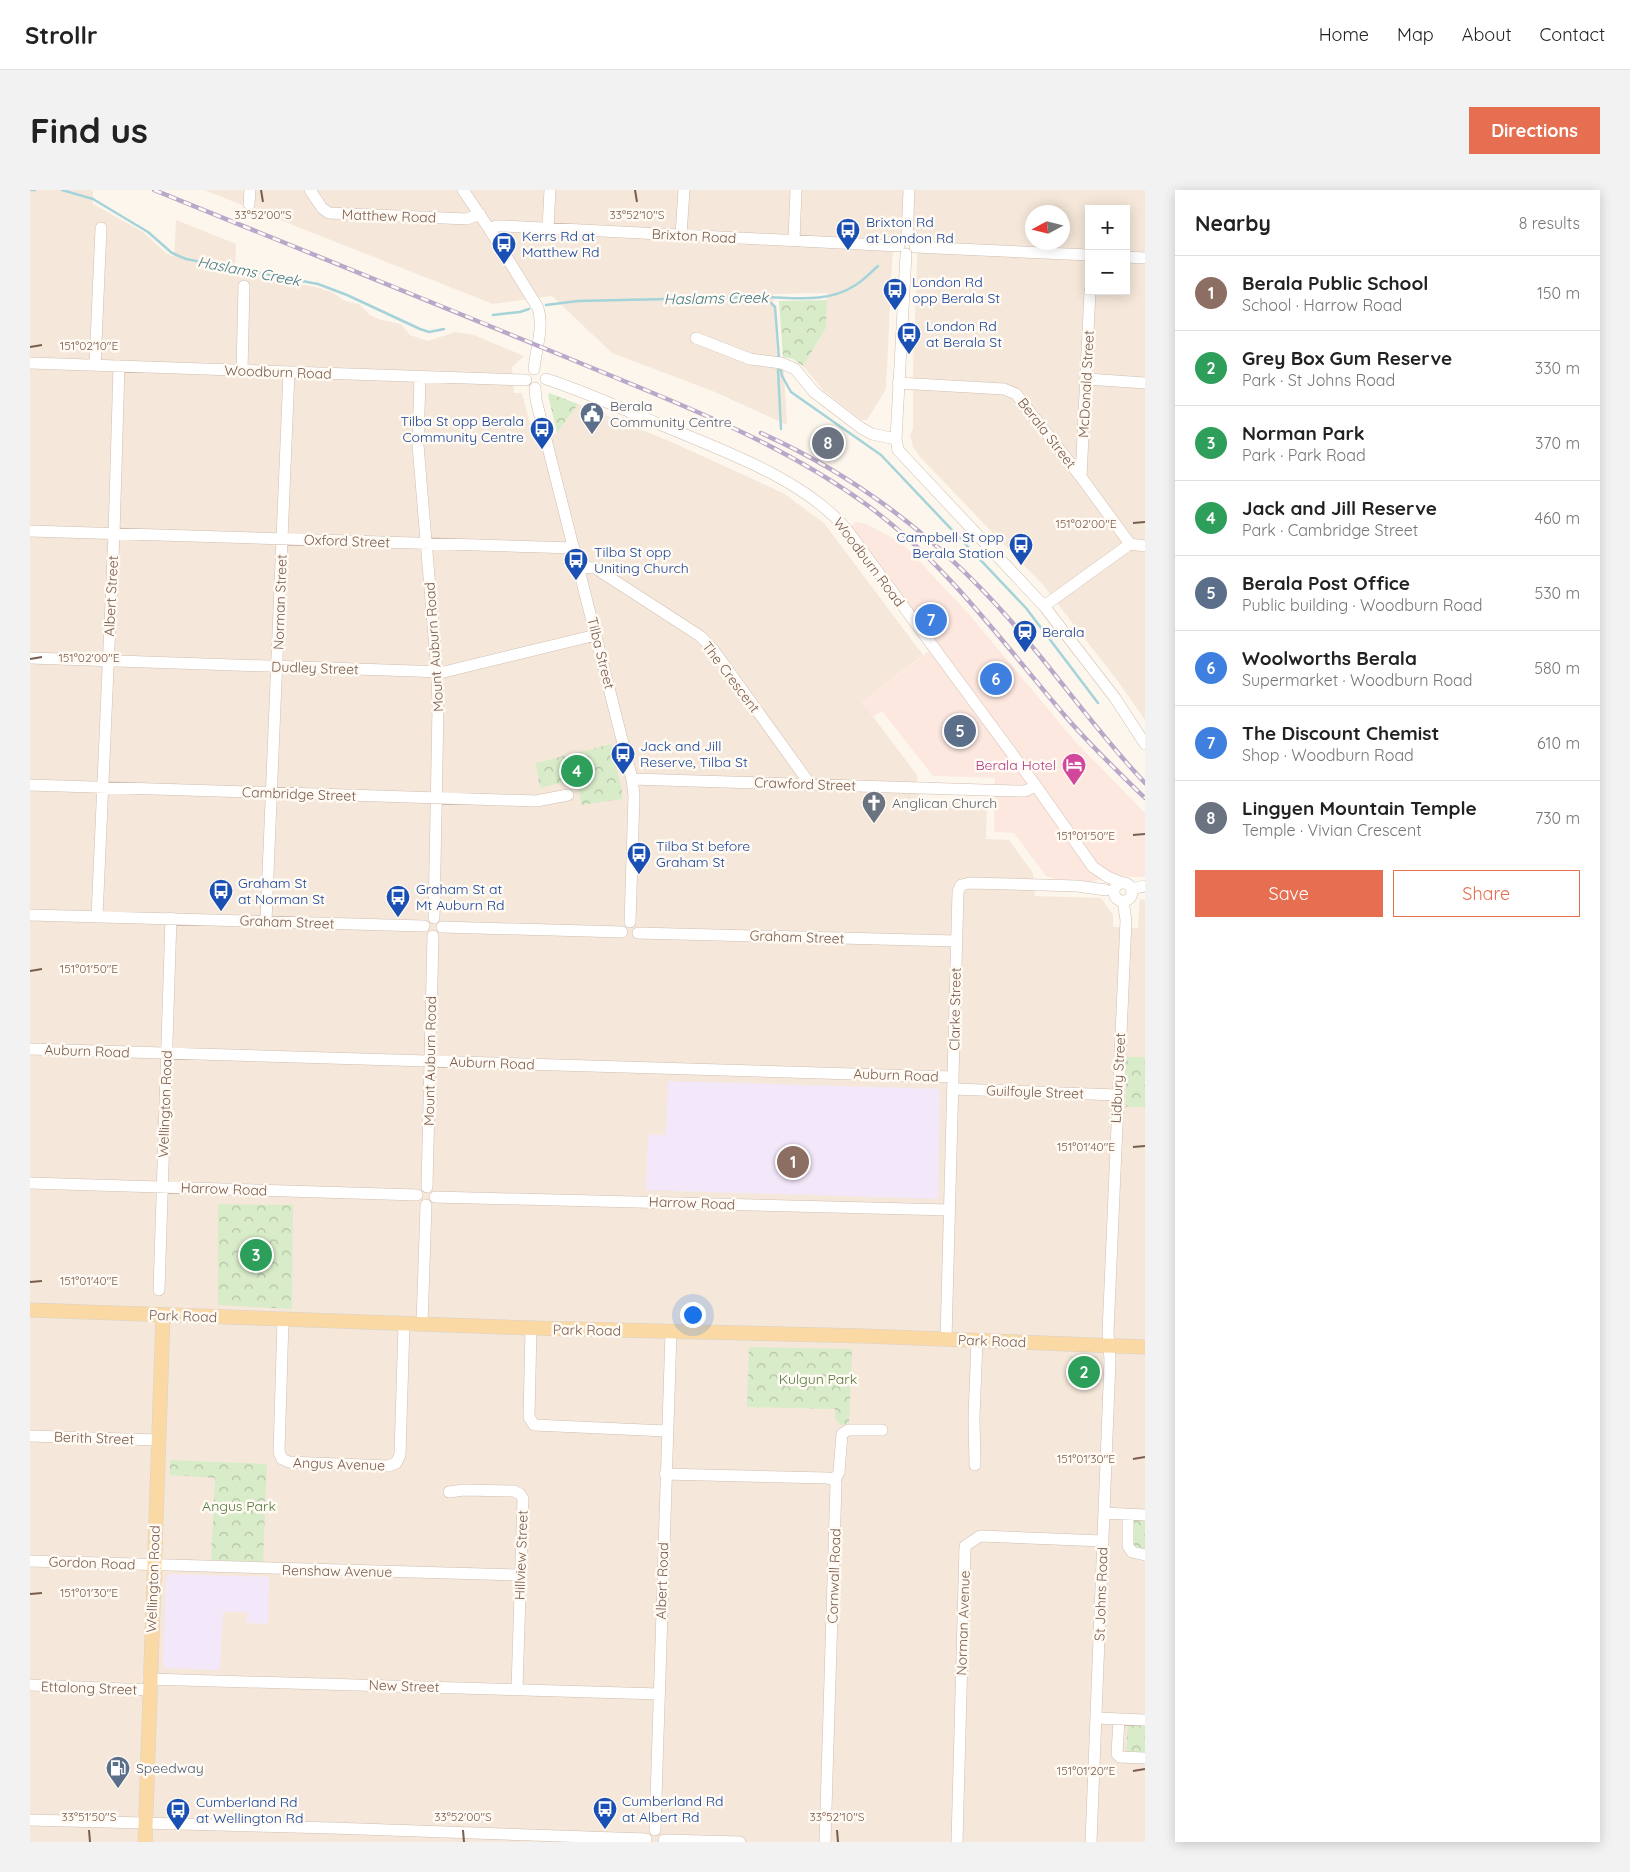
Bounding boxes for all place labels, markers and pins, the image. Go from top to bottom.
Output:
place label: Brixton Rd at London Rd [866,213,954,247]
bus stop icon: Brixton Rd at London Rd [835,217,861,251]
place label: Kerrs Rd at Matthew Rd [522,227,600,261]
bus stop icon: Kerrs Rd at Matthew Rd [491,231,517,265]
place label: London Rd opp Berala St [912,273,1000,307]
bus stop icon: London Rd opp Berala St [882,277,908,311]
place label: London Rd at Berala St [926,317,1002,351]
bus stop icon: London Rd at Berala St [896,321,922,355]
place label: Berala Community Centre [610,397,732,431]
public building icon: Berala Community Centre [579,401,605,435]
place label: Tilba St opp Berala Community Centre [400,412,524,446]
bus stop icon: Tilba St opp Berala Community Centre [529,416,555,450]
pin: 8 [812,424,844,462]
place label: Campbell St opp Berala Station [897,528,1004,562]
bus stop icon: Campbell St opp Berala Station [1008,532,1034,566]
place label: Tilba St opp Uniting Church [594,543,689,577]
bus stop icon: Tilba St opp Uniting Church [563,547,589,581]
pin: 7 [915,601,947,639]
station icon: Berala [1012,619,1038,653]
place label: Berala [1042,623,1084,641]
pin: 6 [980,660,1012,698]
pin: 5 [944,712,976,750]
place label: Jack and Jill Reserve, Tilba St [640,737,748,771]
bus stop icon: Jack and Jill Reserve, Tilba St [610,741,636,775]
pin: 4 [561,752,593,790]
hotel icon: Berala Hotel [1061,752,1087,786]
place label: Berala Hotel [975,756,1056,774]
church icon: Anglican Church [861,790,887,824]
place label: Anglican Church [892,794,997,812]
place label: Tilba St before Graham St [656,837,750,871]
bus stop icon: Tilba St before Graham St [626,841,652,875]
place label: Graham St at Norman St [238,874,325,908]
bus stop icon: Graham St at Norman St [208,878,234,912]
place label: Graham St at Mt Auburn Rd [416,880,505,914]
bus stop icon: Graham St at Mt Auburn Rd [385,884,411,918]
pin: 1 [777,1143,809,1181]
pin: 3 [240,1236,272,1274]
pin: 2 [1068,1353,1100,1391]
fuel station icon: Speedway [105,1755,131,1789]
place label: Speedway [136,1759,204,1777]
place label: Cumberland Rd at Albert Rd [622,1792,724,1826]
place label: Cumberland Rd at Wellington Rd [196,1793,303,1827]
bus stop icon: Cumberland Rd at Albert Rd [592,1796,618,1830]
bus stop icon: Cumberland Rd at Wellington Rd [165,1797,191,1831]

